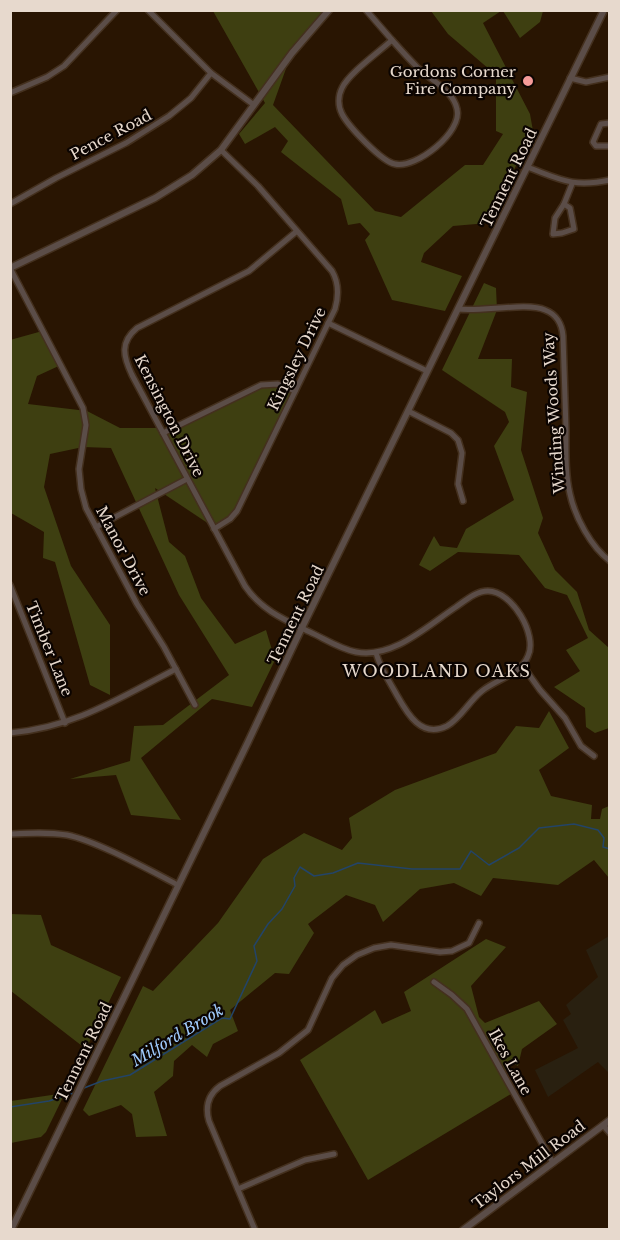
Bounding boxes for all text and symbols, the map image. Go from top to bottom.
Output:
place label: Gordons Corner Fire Company [390,62,517,98]
marker: Gordons Corner Fire Company [521,74,535,88]
street label: Pence Road [67,105,155,164]
street label: Tennent Road [476,125,541,231]
street label: Kingsley Drive [263,304,330,414]
street label: Winding Woods Way [538,331,569,495]
street label: Kensington Drive [130,352,208,480]
street label: Manor Drive [92,503,155,599]
street label: Tennent Road [263,562,328,668]
street label: Timber Lane [22,599,77,699]
district label: WOODLAND OAKS [342,661,531,681]
street label: Tennent Road [51,999,116,1105]
water label: Milford Brook [126,1000,227,1071]
street label: Ikes Lane [484,1025,536,1098]
street label: Taylors Mill Road [469,1116,589,1213]

